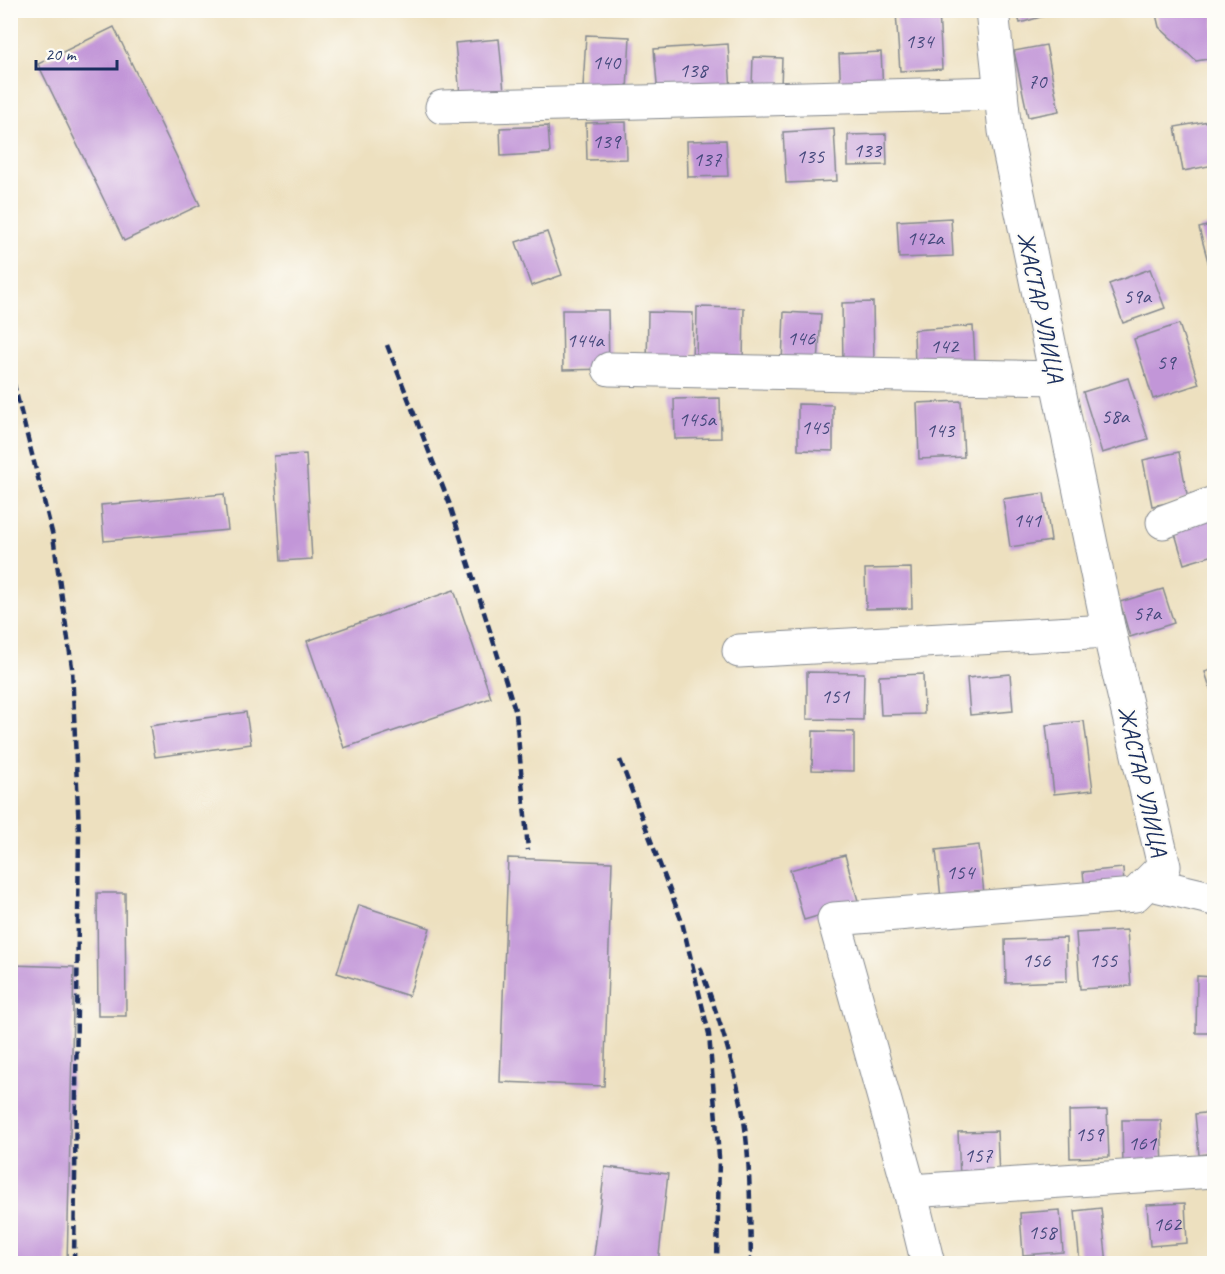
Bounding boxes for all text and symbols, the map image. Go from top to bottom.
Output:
house number: 134 [905,28,936,54]
scale bar [36,33,117,71]
text: 20 m [45,43,78,65]
house number: 140 [592,49,622,75]
house number: 138 [679,57,710,83]
house number: 70 [1028,68,1048,94]
house number: 139 [592,128,622,154]
house number: 133 [853,137,883,163]
house number: 135 [796,143,826,169]
house number: 137 [693,146,723,172]
house number: 142а [906,225,946,251]
street label: ЖАСТАР УЛИЦА [1010,229,1072,386]
house number: 59а [1123,283,1153,309]
house number: 146 [787,325,816,351]
house number: 144а [566,327,606,353]
house number: 142 [930,333,960,359]
house number: 59 [1157,349,1177,375]
house number: 58а [1101,403,1131,429]
house number: 145а [678,406,718,432]
house number: 145 [801,414,831,440]
house number: 143 [926,417,956,443]
house number: 141 [1013,507,1043,533]
house number: 57а [1133,600,1163,626]
house number: 151 [821,683,851,709]
street label: ЖАСТАР УЛИЦА [1111,703,1175,860]
house number: 154 [946,859,977,885]
house number: 156 [1022,947,1051,973]
house number: 155 [1089,947,1119,973]
house number: 159 [1075,1121,1105,1147]
house number: 161 [1128,1130,1158,1156]
house number: 157 [964,1142,994,1168]
house number: 162 [1153,1211,1183,1237]
house number: 158 [1028,1219,1059,1245]

